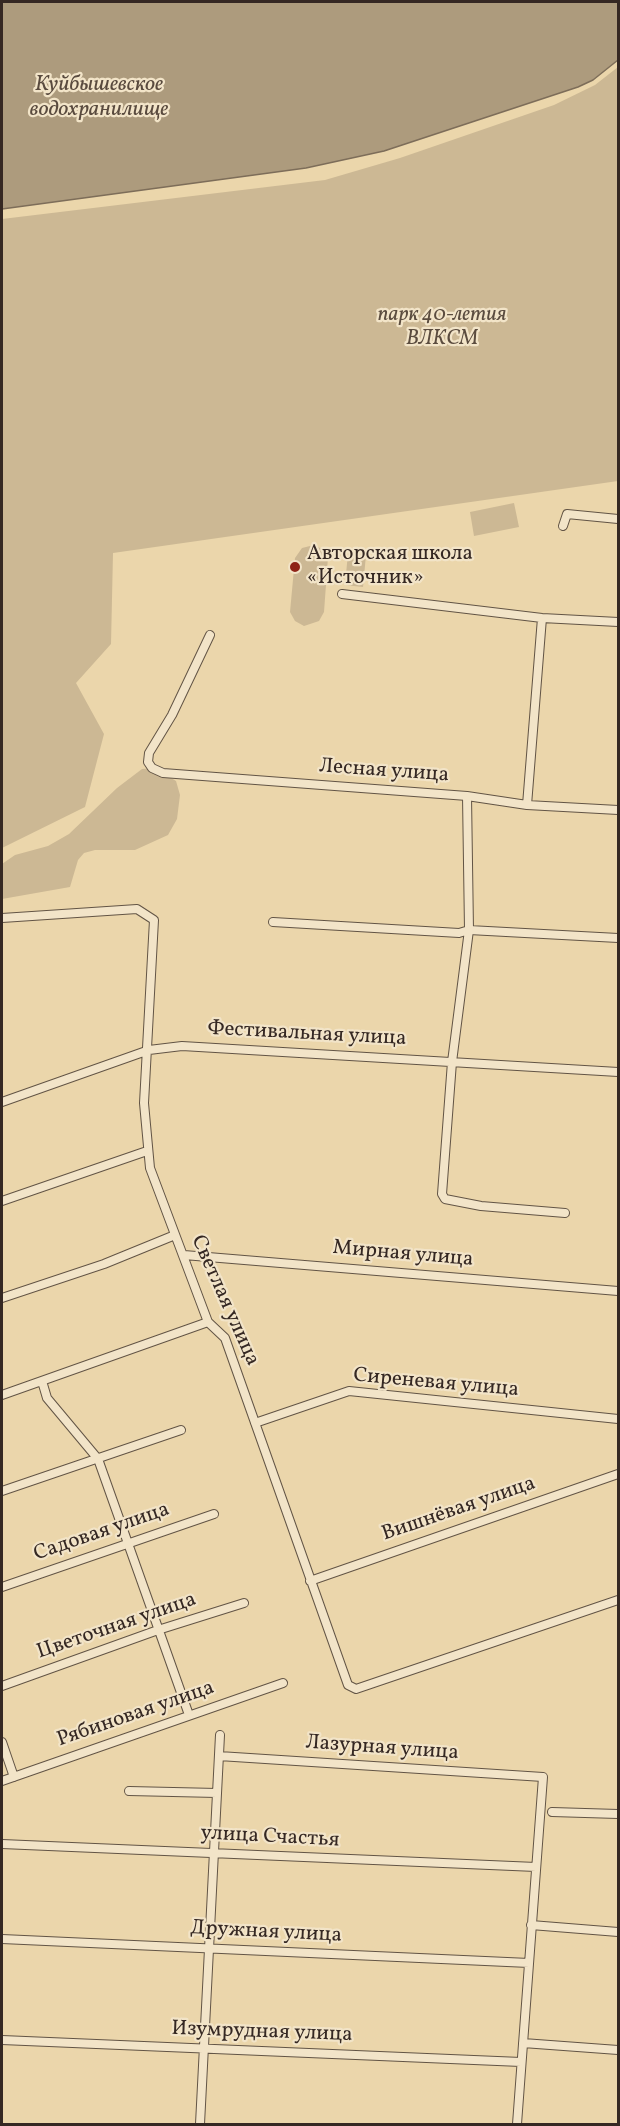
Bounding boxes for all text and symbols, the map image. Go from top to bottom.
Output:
water label: Куйбышевское водохранилище [30,73,168,124]
park label: парк 40-летия ВЛКСМ [378,303,506,353]
place label: Авторская школа «Источник» [307,542,473,592]
marker: Авторская школа «Источник» [288,560,302,574]
street label: Лесная улица [318,755,450,789]
street label: Фестивальная улица [207,1017,407,1053]
street label: Светлая улица [184,1232,264,1370]
street label: Мирная улица [332,1236,474,1274]
street label: Сиреневая улица [352,1364,520,1404]
street label: Вишнёвая улица [379,1472,539,1548]
street label: Садовая улица [31,1498,173,1568]
street label: Цветочная улица [34,1588,200,1666]
street label: Рябиновая улица [54,1676,218,1754]
street label: Лазурная улица [305,1731,459,1767]
street label: улица Счастья [200,1822,340,1854]
street label: Дружная улица [189,1916,343,1950]
street label: Изумрудная улица [171,2017,353,2049]

